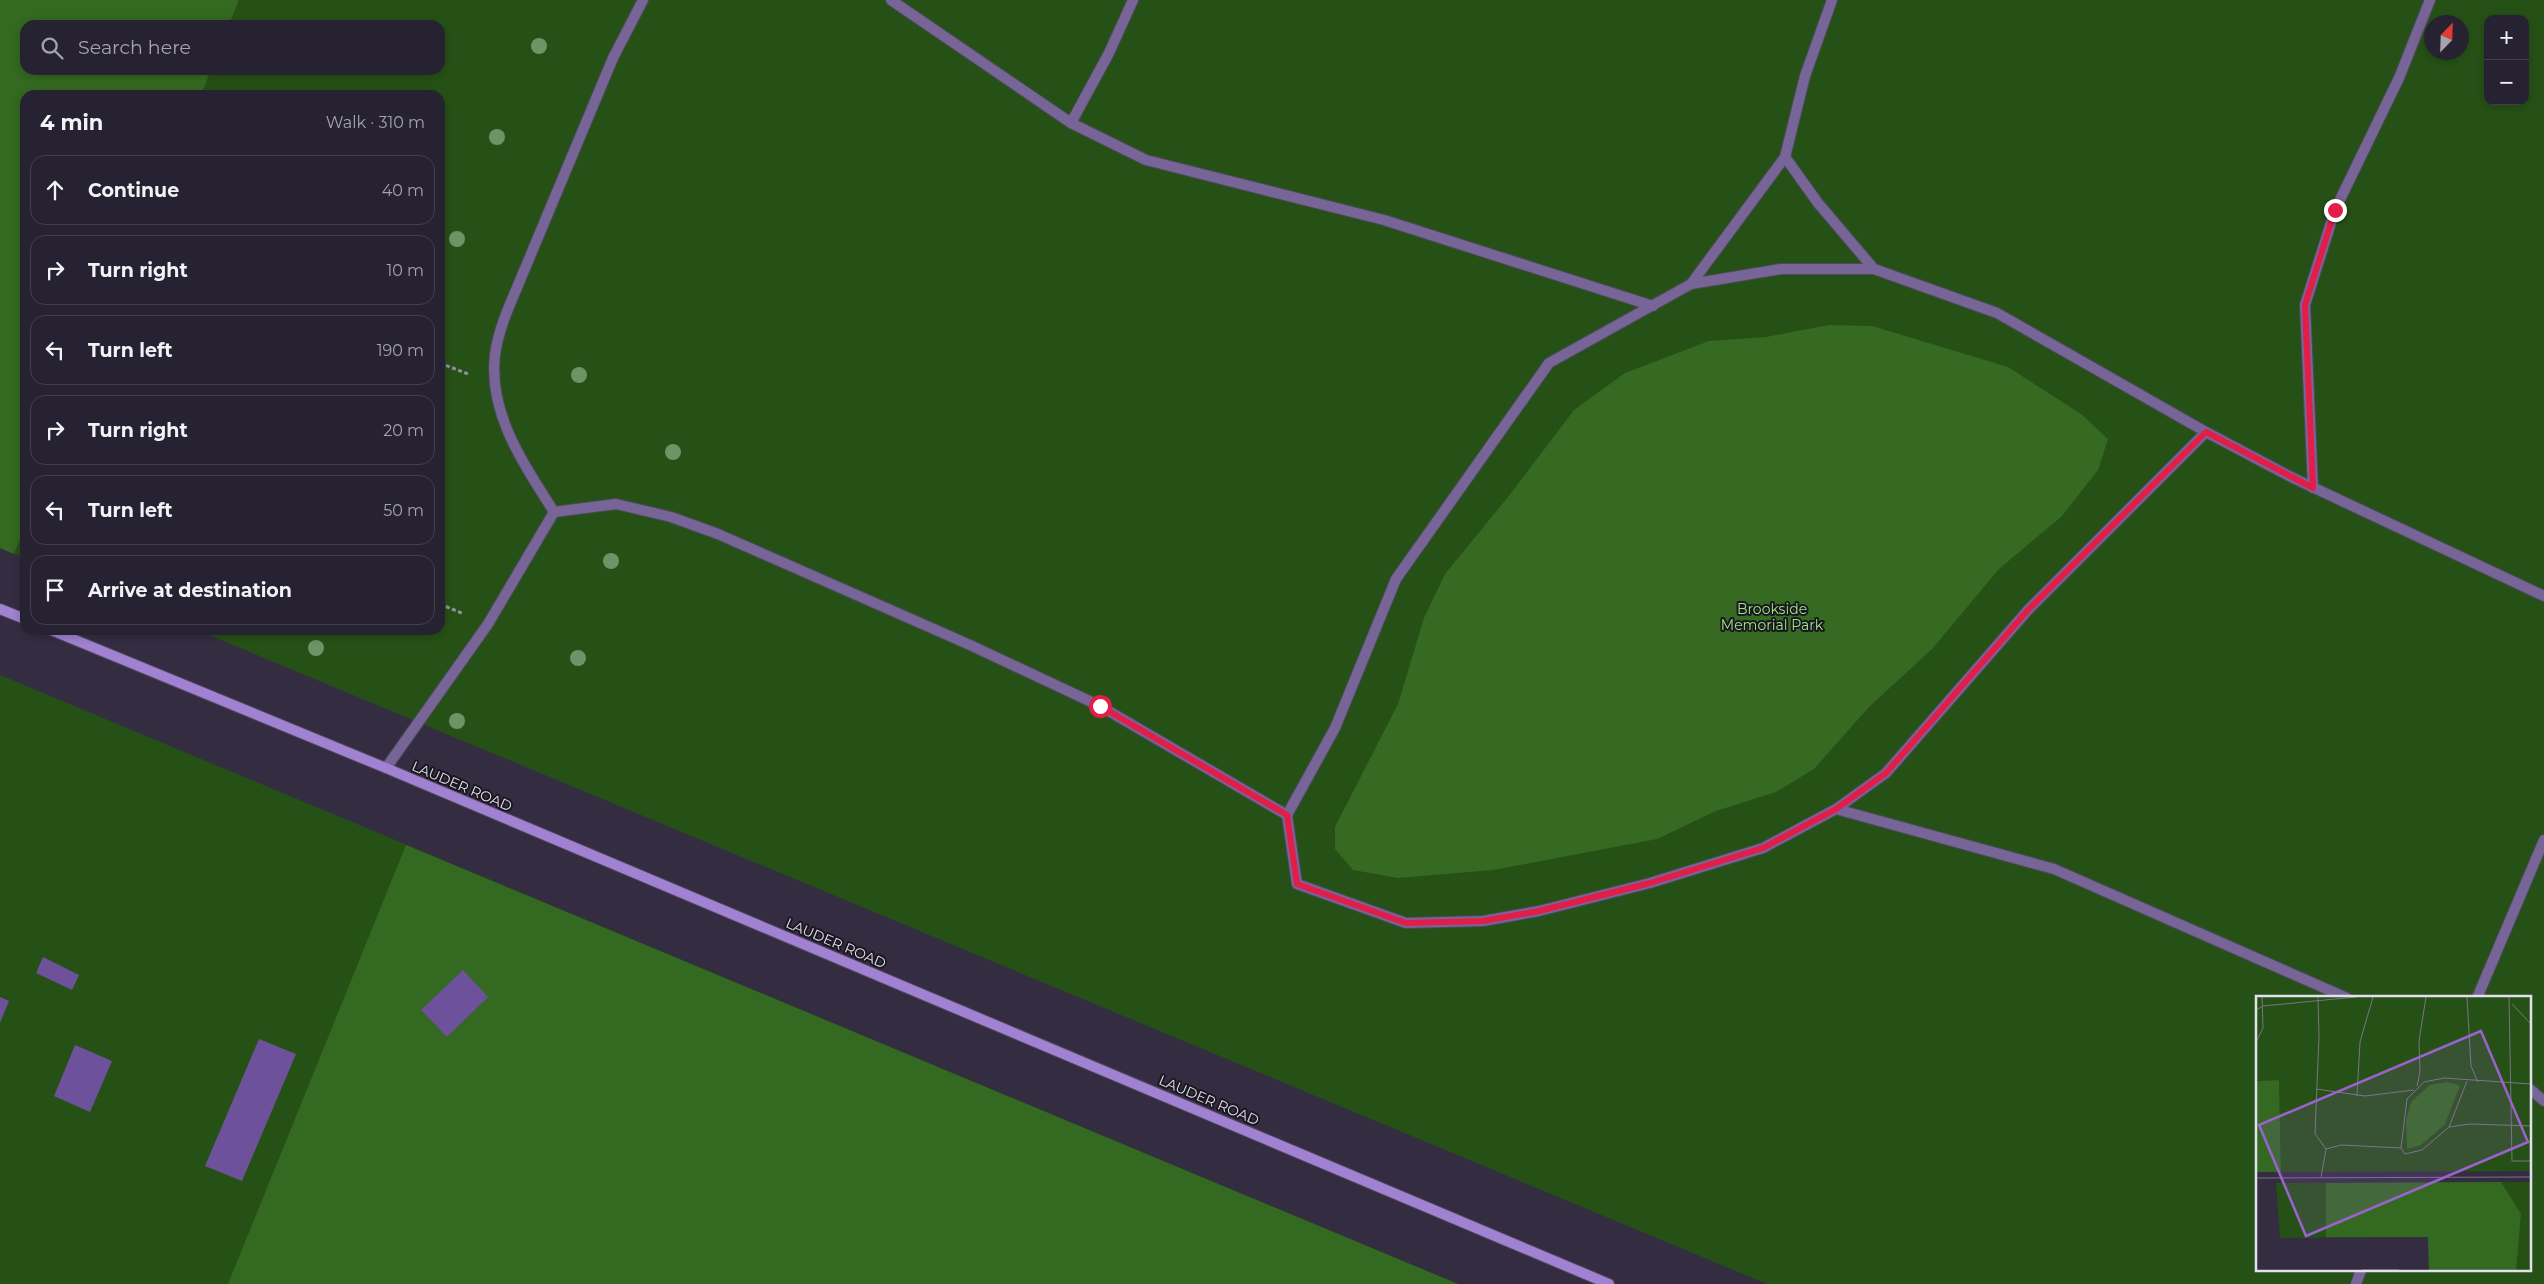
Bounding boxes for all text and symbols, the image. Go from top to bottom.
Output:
north arrow [2424,15,2469,60]
map controls [2484,15,2529,105]
button: + [2484,15,2529,60]
search box [20,20,445,75]
icon: search [38,34,66,62]
text: Search here [78,36,191,59]
button: − [2484,60,2529,105]
text: 4 min [40,110,103,135]
text: Walk · 310 m [326,113,425,132]
icon: ahead [41,176,69,204]
text: Continue [88,179,179,202]
text: 40 m [382,181,424,200]
route end [2324,199,2347,222]
icon: right [41,256,69,284]
text: Turn right [88,259,188,282]
text: 10 m [386,261,424,280]
icon: left [41,336,69,364]
text: Turn left [88,339,173,362]
text: 190 m [377,341,424,360]
icon: right [41,416,69,444]
text: Turn right [88,419,188,442]
text: 20 m [383,421,424,440]
icon: left [41,496,69,524]
text: Turn left [88,499,173,522]
text: 50 m [383,501,424,520]
icon: arrive [41,576,69,604]
text: Arrive at destination [88,579,292,602]
park label: Brookside Memorial Park [1721,600,1824,634]
route start [1089,695,1112,718]
street label: LAUDER ROAD [409,757,515,815]
street label: LAUDER ROAD [783,914,889,972]
inset map [2256,996,2532,1272]
street label: LAUDER ROAD [1156,1071,1262,1129]

